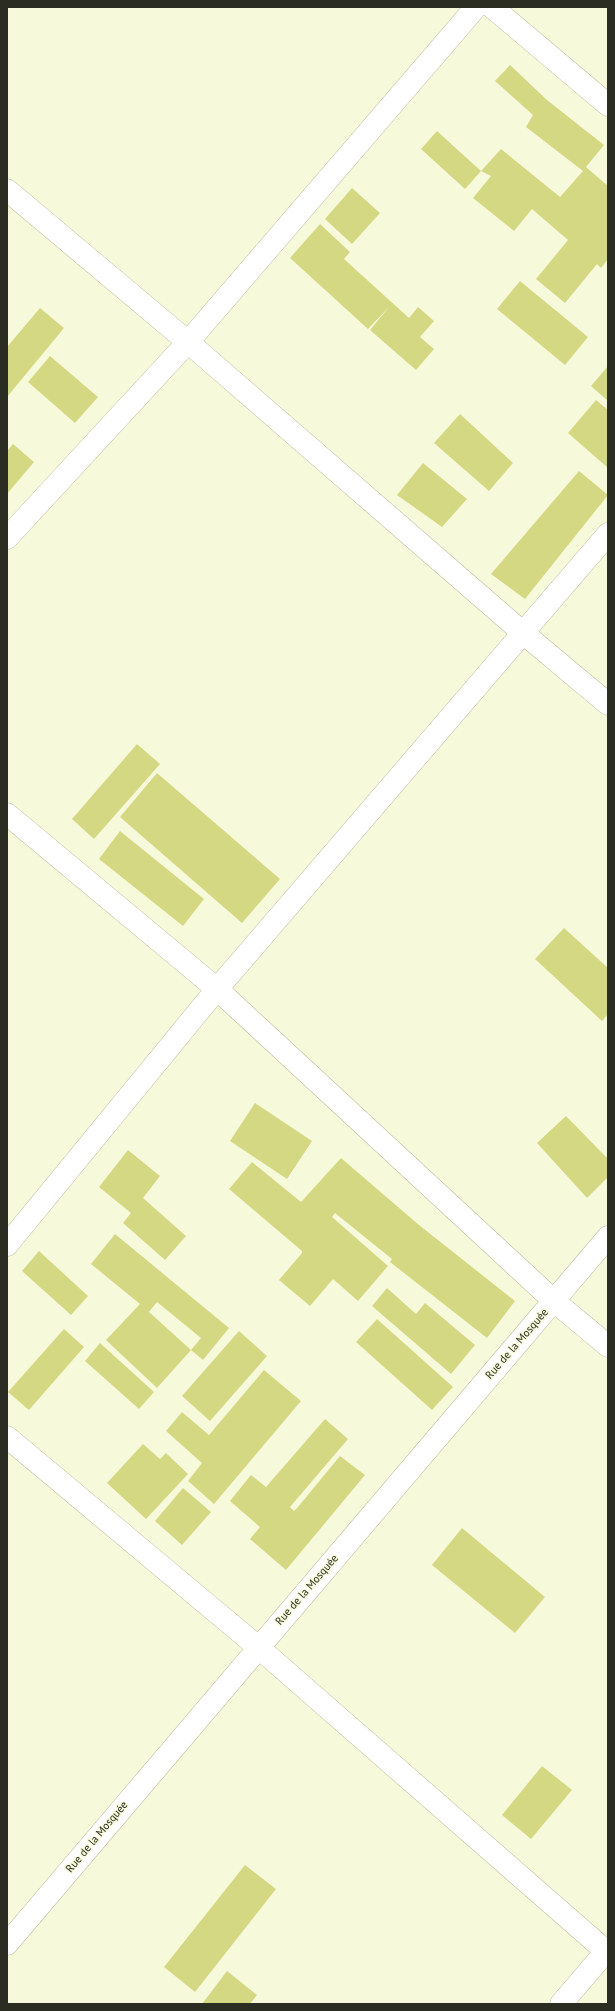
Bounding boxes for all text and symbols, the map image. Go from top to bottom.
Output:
street label: Rue de la Mosquée [483,1306,551,1382]
street label: Rue de la Mosquée [273,1552,341,1628]
street label: Rue de la Mosquée [63,1799,131,1875]

